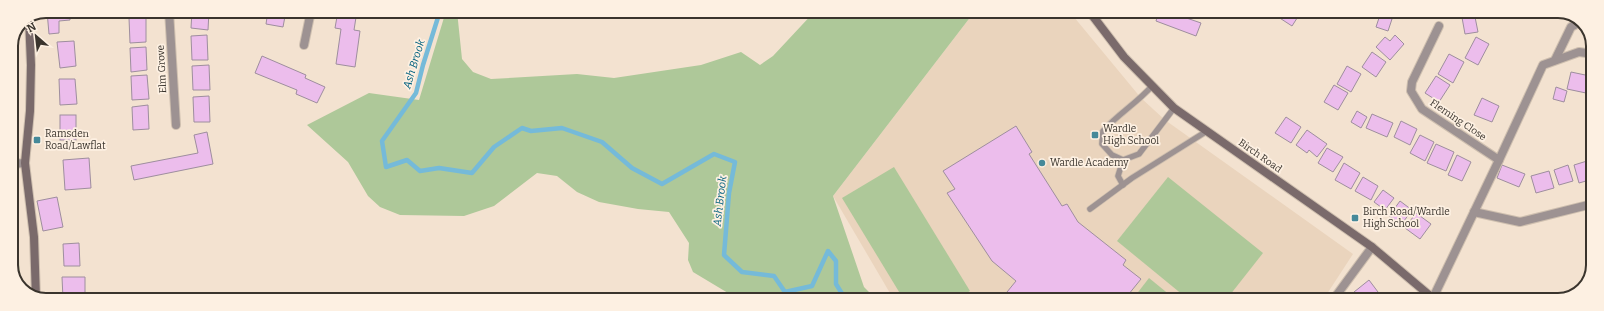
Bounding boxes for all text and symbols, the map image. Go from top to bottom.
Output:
north arrow [16,16,56,56]
text: N [25,20,39,35]
water label: Ash Brook [400,37,428,91]
street label: Elm Grove [155,45,169,93]
street label: Fleming Close [1428,97,1488,143]
place label: Wardle High School [1103,123,1159,147]
place label: Ramsden Road/Lawflat [45,128,106,152]
marker: Wardle High School [1090,130,1100,140]
marker: Ramsden Road/Lawflat [32,135,42,145]
street label: Birch Road [1236,137,1284,175]
place label: Wardle Academy [1050,157,1129,169]
marker: Wardle Academy [1037,158,1047,168]
water label: Ash Brook [710,174,730,228]
place label: Birch Road/Wardle High School [1363,206,1450,230]
marker: Birch Road/Wardle High School [1350,213,1360,223]

